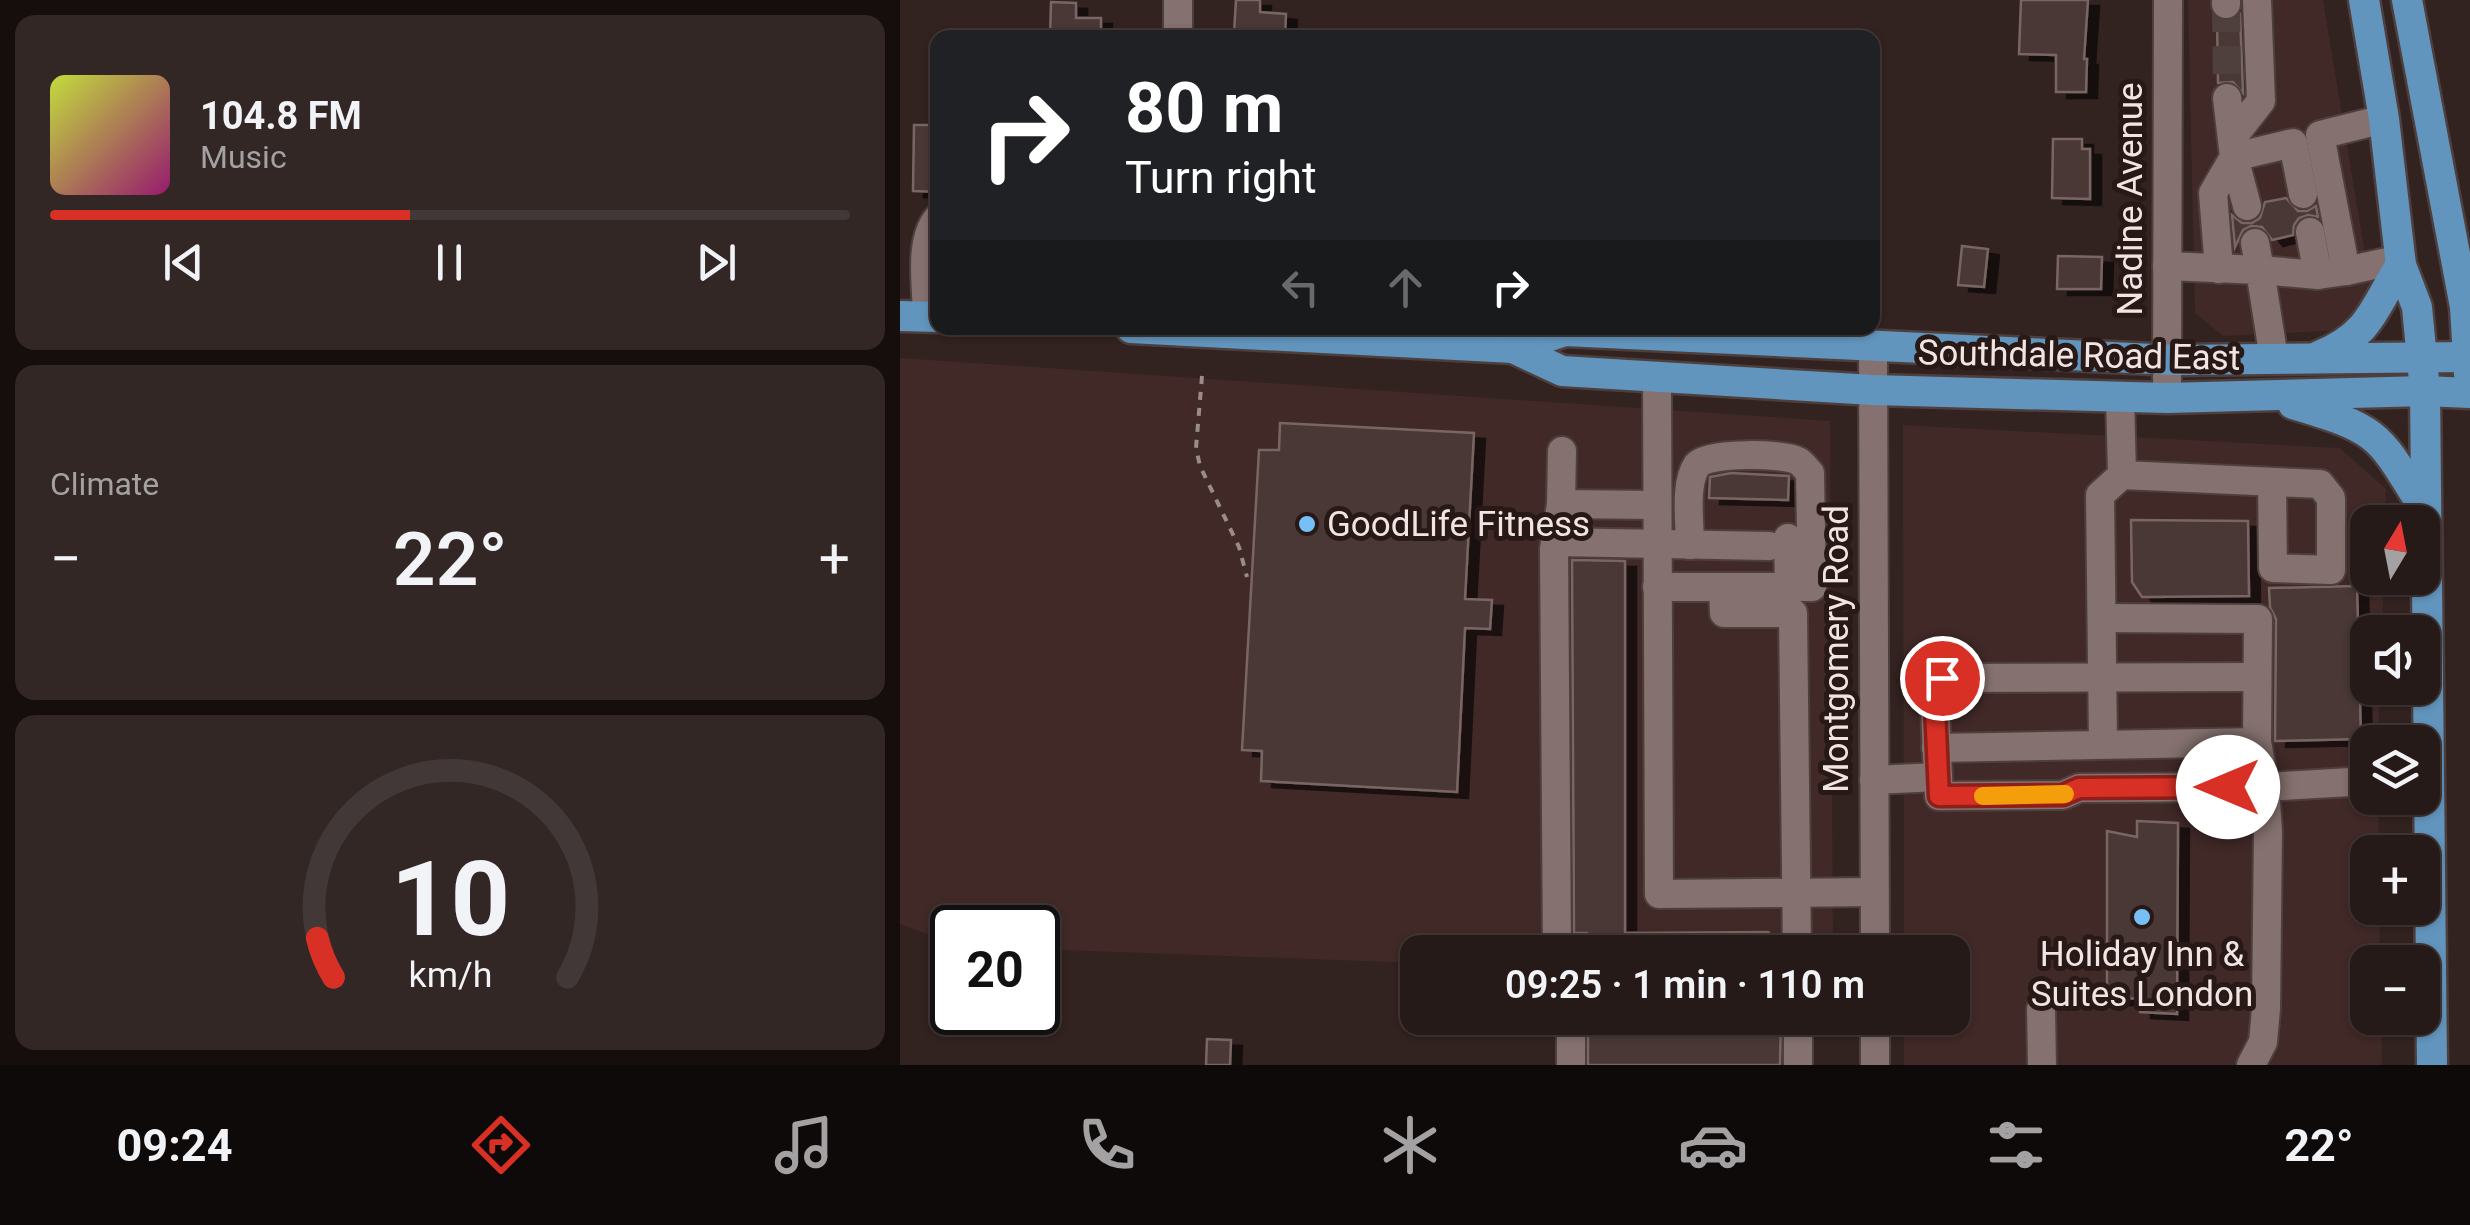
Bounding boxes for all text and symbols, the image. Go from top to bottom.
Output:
text: 80 m [1125,67,1283,149]
icon: right [960,70,1090,200]
street label: Nadine Avenue [2110,82,2151,316]
text: 104.8 FM [200,94,362,138]
text: Music [200,138,287,176]
text: Turn right [1125,151,1317,204]
icon: previous [156,235,211,290]
icon: pause [422,235,477,290]
icon: next [689,235,744,290]
icon: left [1273,260,1328,315]
icon: ahead [1378,260,1433,315]
icon: right [1483,260,1538,315]
street label: Southdale Road East [1917,332,2241,379]
text: Climate [50,465,159,503]
place label: GoodLife Fitness [1327,504,1590,545]
street label: Montgomery Road [1816,505,1857,793]
north arrow [2350,505,2440,595]
map controls [2350,505,2440,1035]
marker: GoodLife Fitness [1296,513,1318,535]
text: 22° [393,515,507,603]
text: − [50,527,81,591]
text: + [819,527,850,591]
button: sound [2350,615,2440,705]
pin [1900,636,1985,721]
icon: arrive [1915,651,1970,706]
button: layers [2350,725,2440,815]
position arrow [2176,735,2280,839]
button: + [2350,835,2440,925]
text: 10 [390,839,510,960]
speed limit sign: 20 [930,905,1060,1035]
marker: Holiday Inn & Suites London [2131,906,2153,928]
place label: Holiday Inn & Suites London [2031,934,2253,1015]
button: − [2350,945,2440,1035]
text: km/h [408,954,492,996]
text: 09:25 · 1 min · 110 m [1505,963,1865,1007]
icon: directions [466,1110,536,1180]
icon: music [769,1110,839,1180]
icon: phone [1072,1110,1142,1180]
icon: climate [1375,1110,1445,1180]
icon: car [1678,1110,1748,1180]
icon: filters [1981,1110,2051,1180]
text: 09:24 [117,1119,233,1172]
text: 22° [2284,1119,2353,1172]

